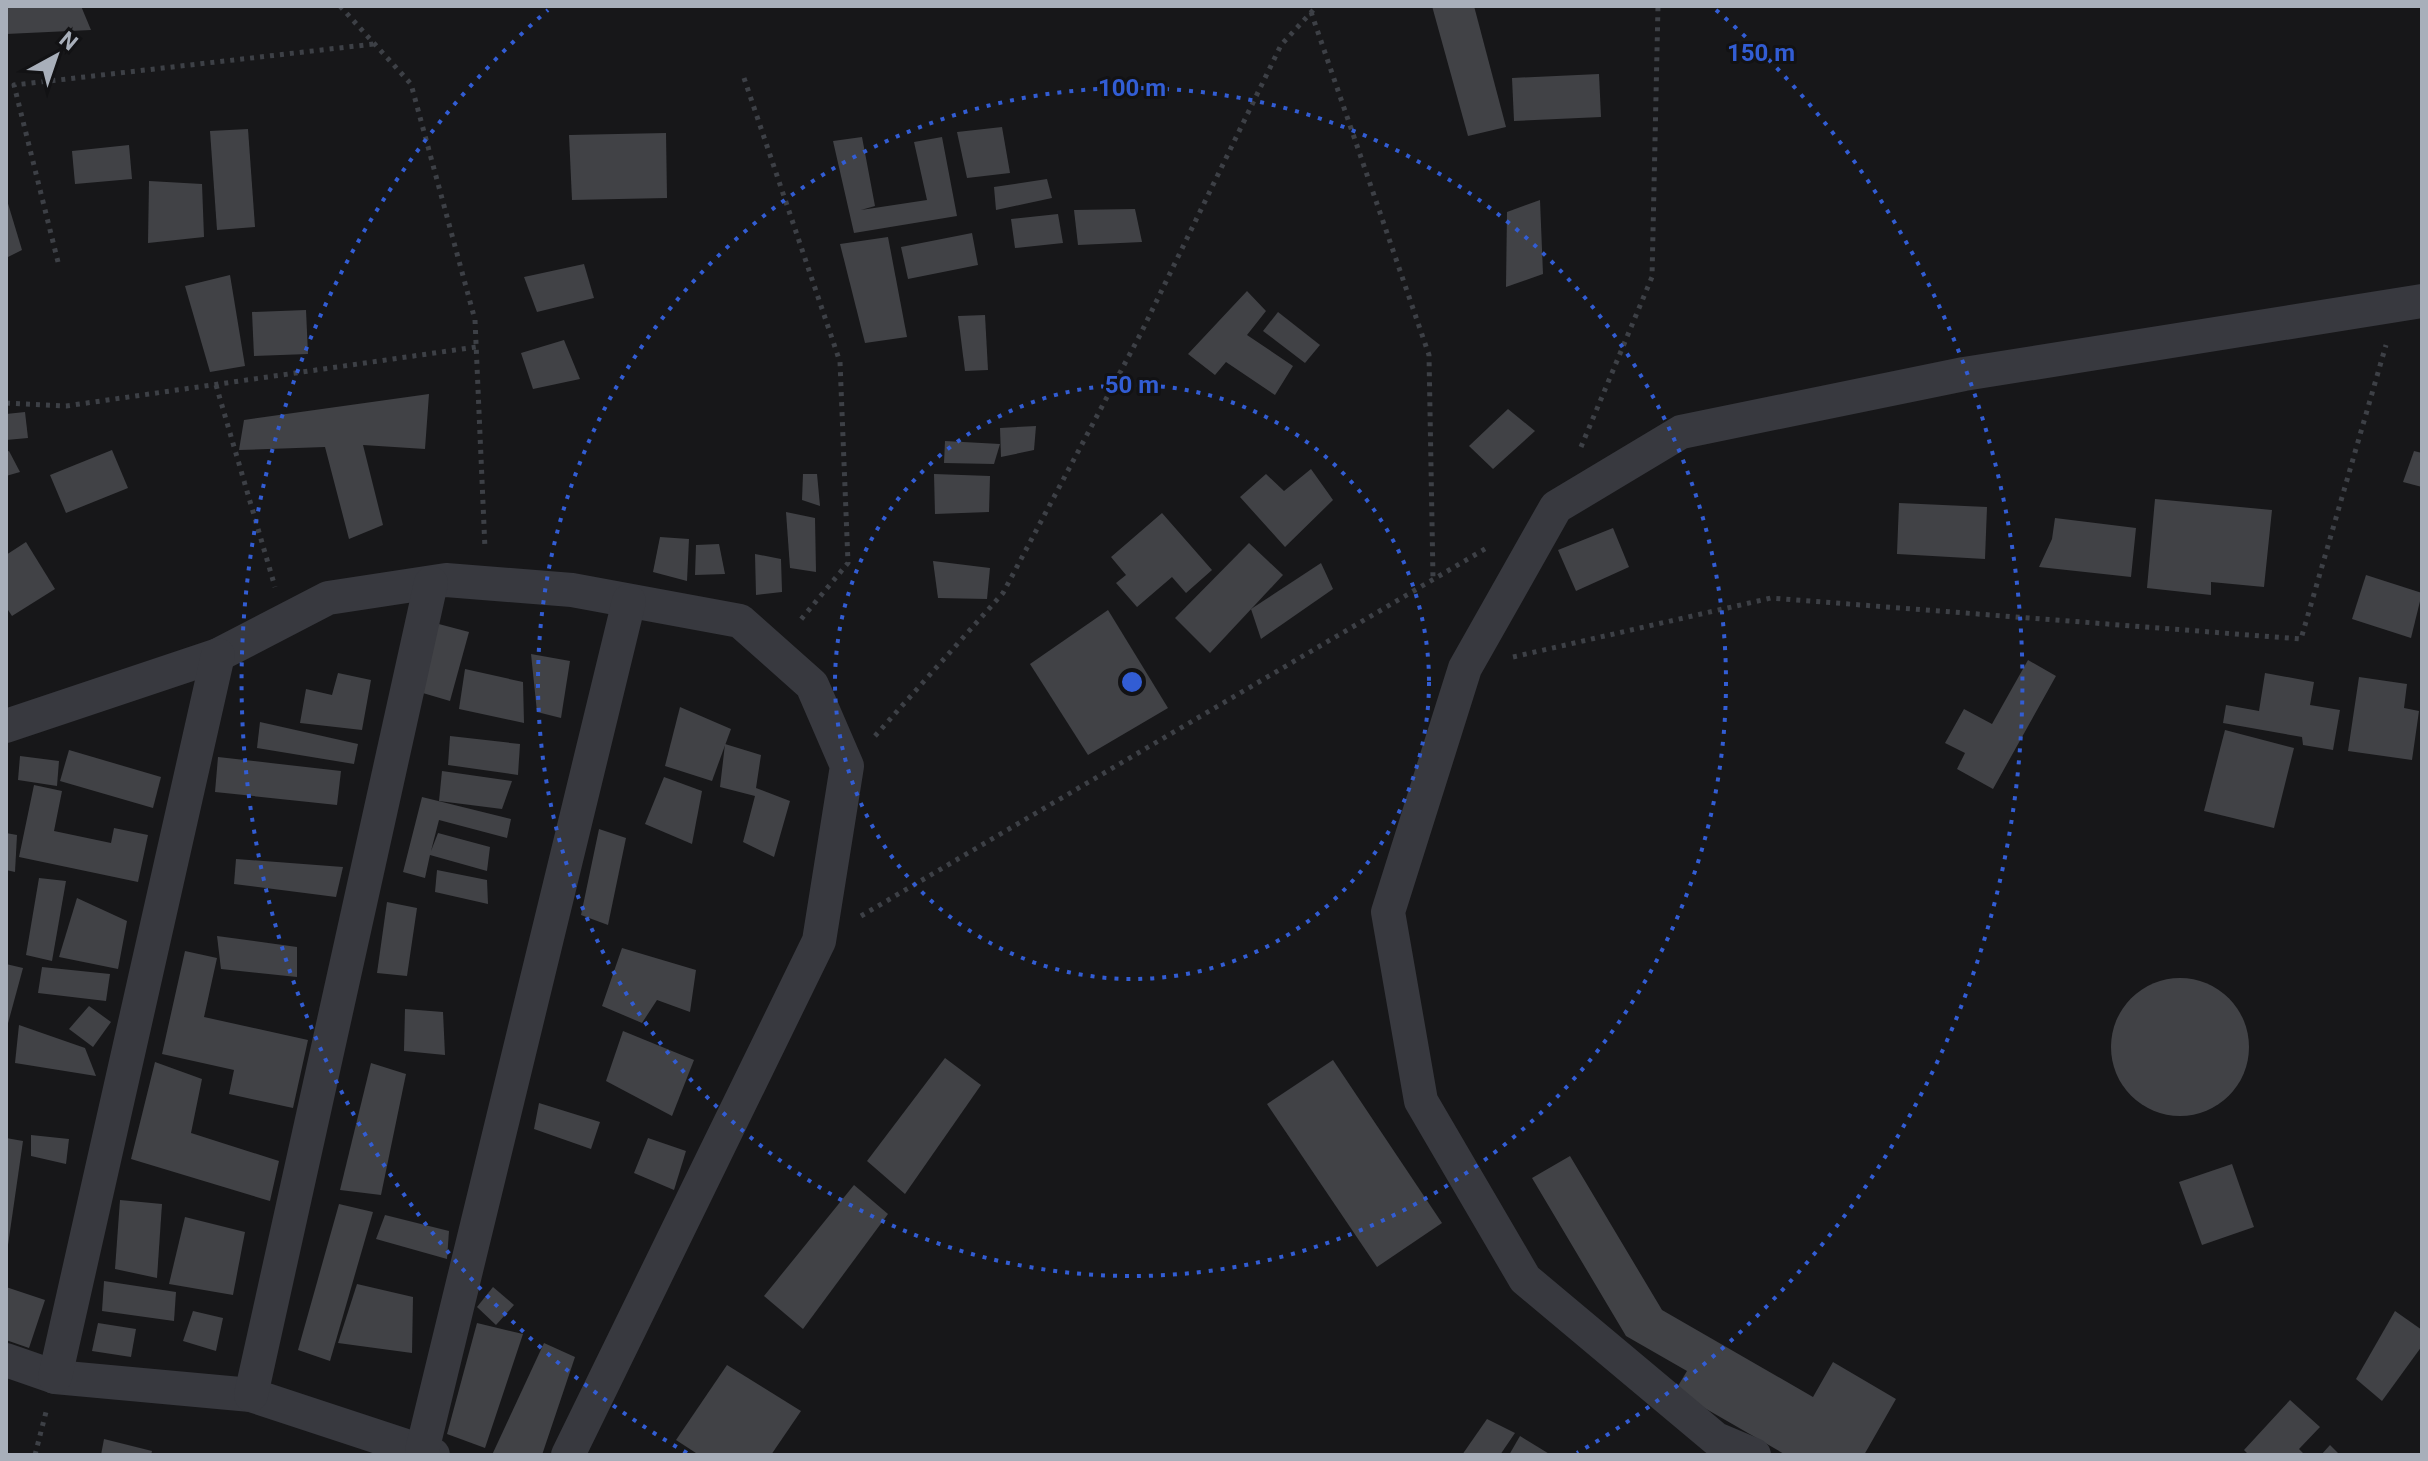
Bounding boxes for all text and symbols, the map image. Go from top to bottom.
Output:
north arrow [16,16,96,96]
text: N [55,26,83,56]
text: 150 m [1727,39,1795,67]
text: 100 m [1098,74,1166,102]
text: 50 m [1105,371,1159,399]
centre of rings [1118,668,1146,696]

